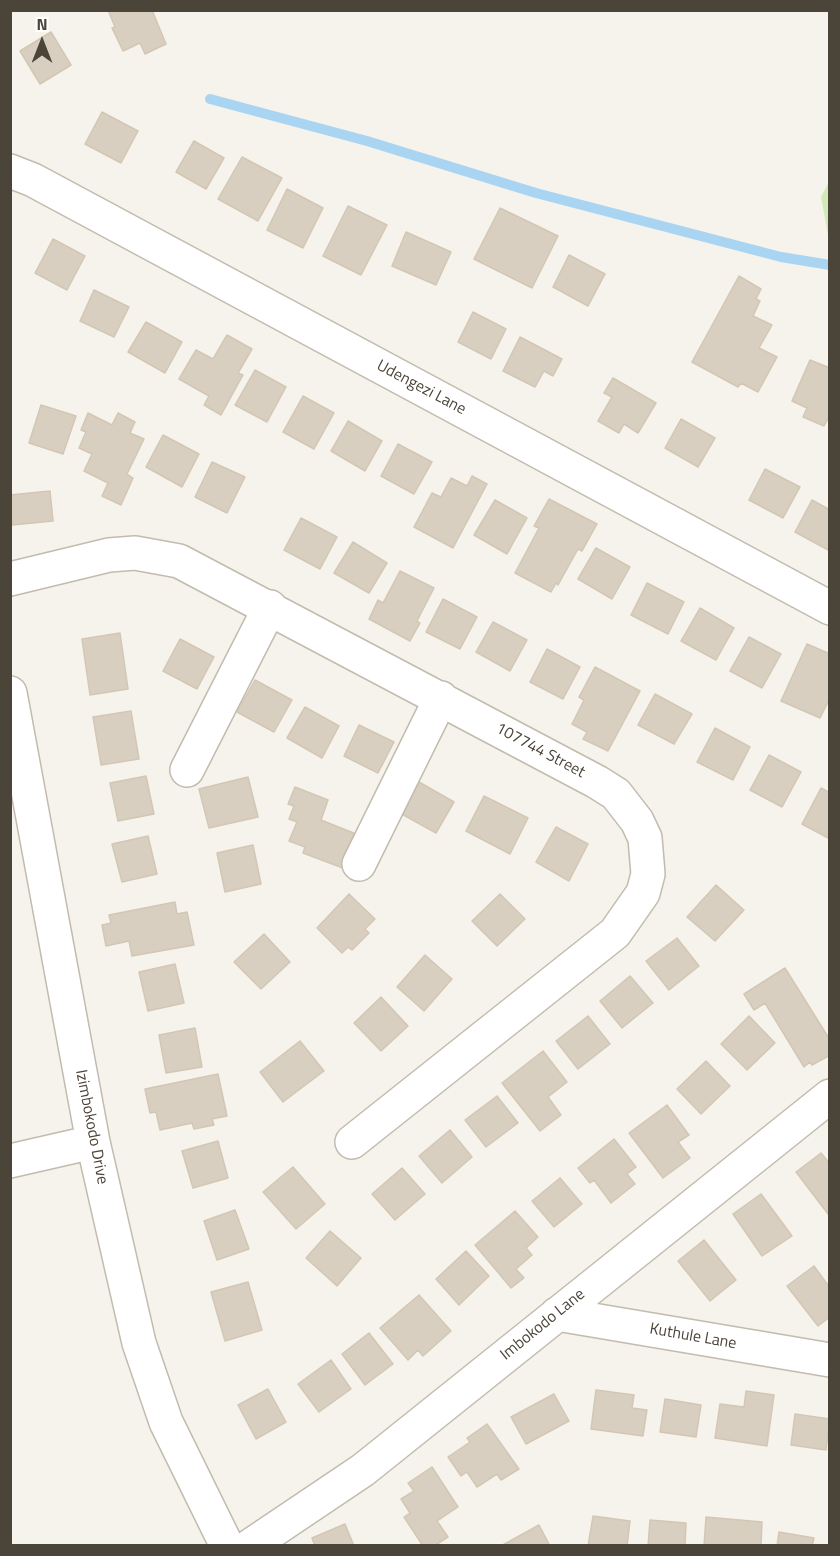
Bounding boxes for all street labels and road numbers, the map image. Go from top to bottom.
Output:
street label: Udengezi Lane [373,356,469,420]
street label: 107744 Street [492,719,588,783]
street label: Izimbokodo Drive [70,1068,112,1186]
street label: Imbokodo Lane [497,1285,589,1365]
street label: Kuthule Lane [648,1320,738,1354]

